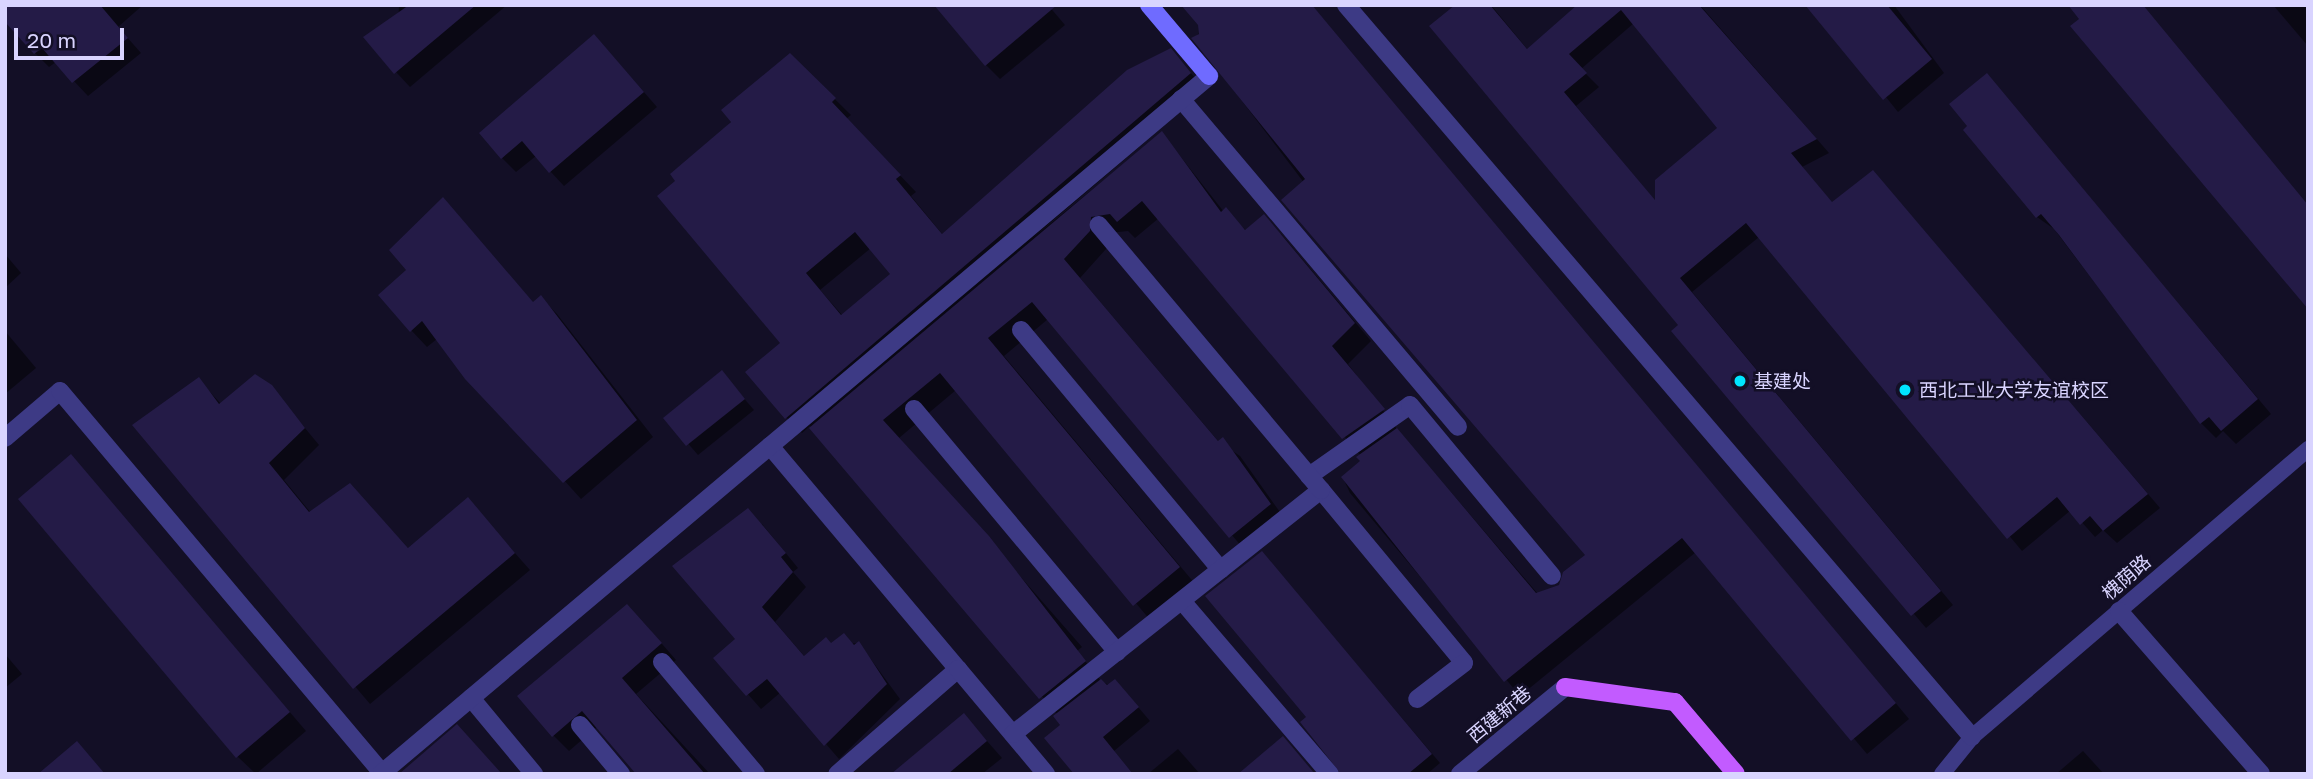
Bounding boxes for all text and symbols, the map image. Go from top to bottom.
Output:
scale bar [18,14,128,58]
text: 20 m [27,27,76,53]
place label: 基建处 [1754,370,1811,392]
marker: 基建处 [1732,373,1748,389]
place label: 西北工业大学友谊校区 [1919,379,2109,401]
marker: 西北工业大学友谊校区 [1897,382,1913,398]
street label: 槐荫路 [2097,550,2155,604]
street label: 西建新巷 [1463,681,1535,747]

